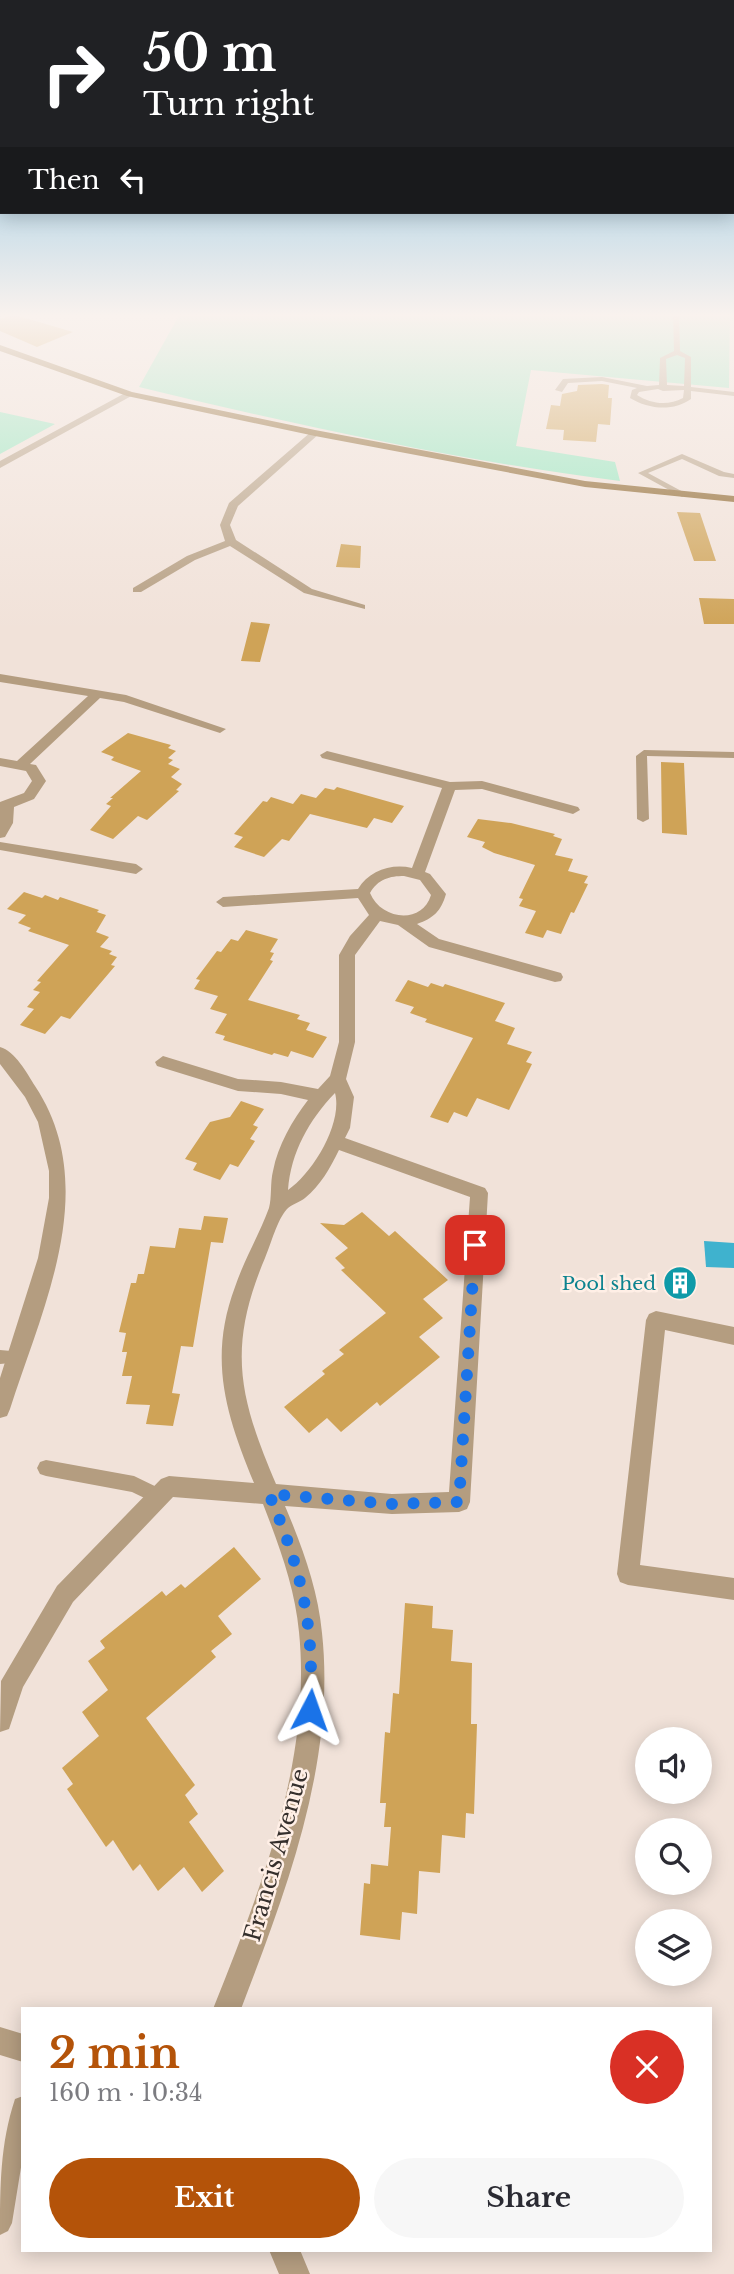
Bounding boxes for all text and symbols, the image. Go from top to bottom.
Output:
text: 50 m [143,23,276,84]
icon: right [28,28,119,119]
text: Turn right [143,84,314,124]
icon: left [114,161,152,199]
text: Then [28,164,100,196]
pin [445,1215,505,1275]
icon: arrive [456,1226,494,1264]
building icon: Pool shed [661,1264,699,1302]
place label: Pool shed [562,1272,656,1295]
position arrow [273,1673,347,1747]
map controls [635,1727,712,1986]
button: sound [635,1727,712,1804]
street label: Francis Avenue [238,1765,314,1945]
button: search [635,1818,712,1895]
button: layers [635,1909,712,1986]
text: 2 min [49,2027,180,2079]
button: close [610,2030,684,2104]
text: 160 m · 10:34 [49,2079,202,2107]
button: Exit [49,2158,360,2238]
button: Share [374,2158,684,2238]

